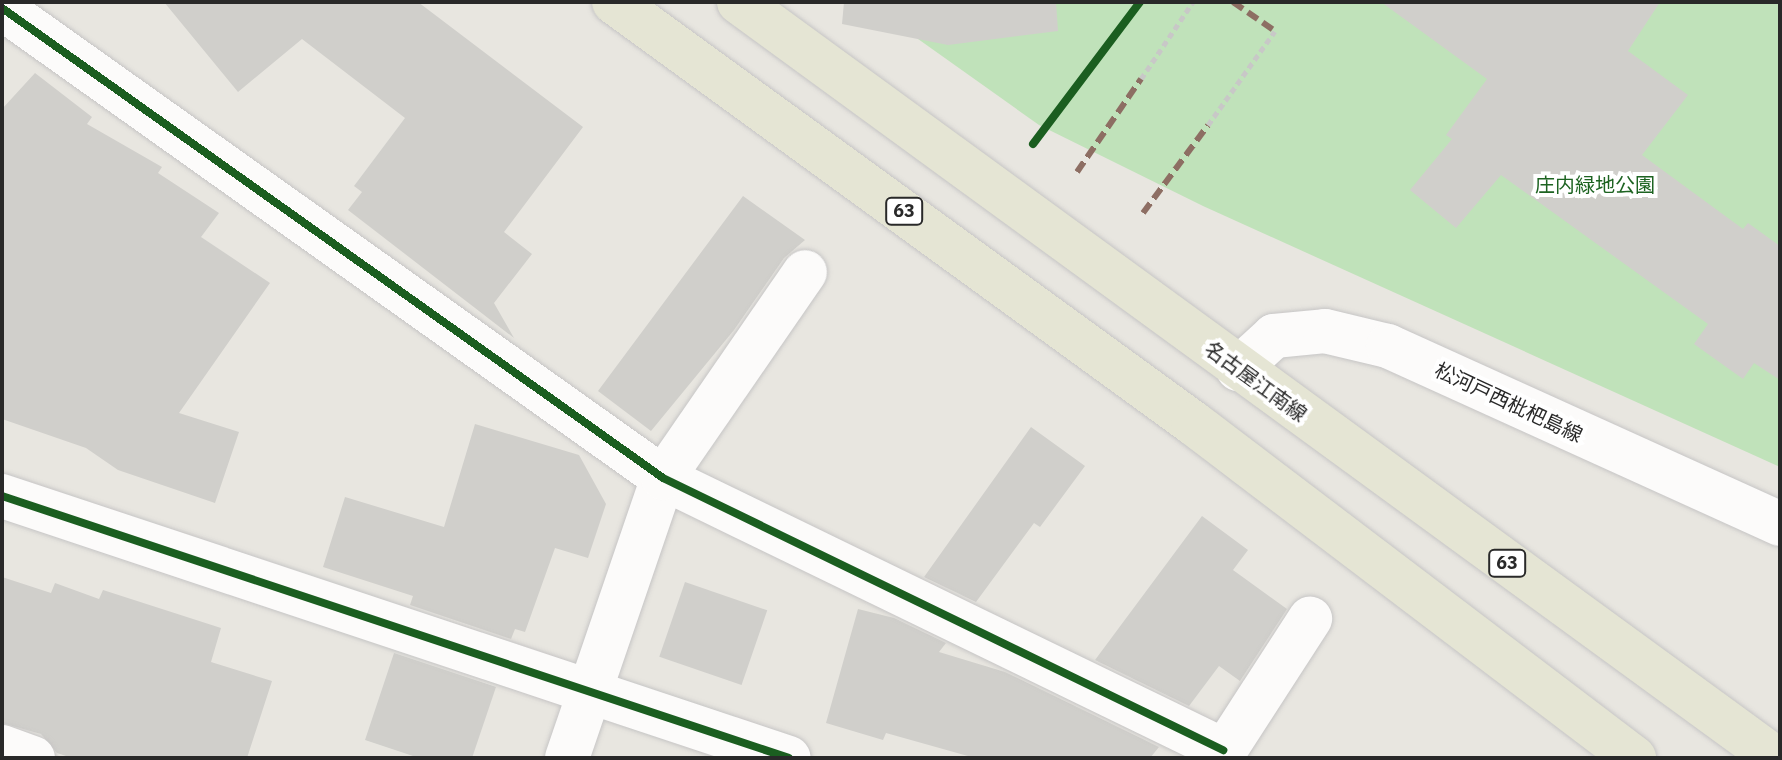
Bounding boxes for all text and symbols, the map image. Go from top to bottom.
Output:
park label: 庄内緑地公園 [1535,172,1655,196]
road number: 63 [884,197,924,225]
street label: 名古屋江南線 [1200,336,1312,426]
street label: 松河戸西枇杷島線 [1431,357,1587,447]
road number: 63 [1487,549,1527,577]

